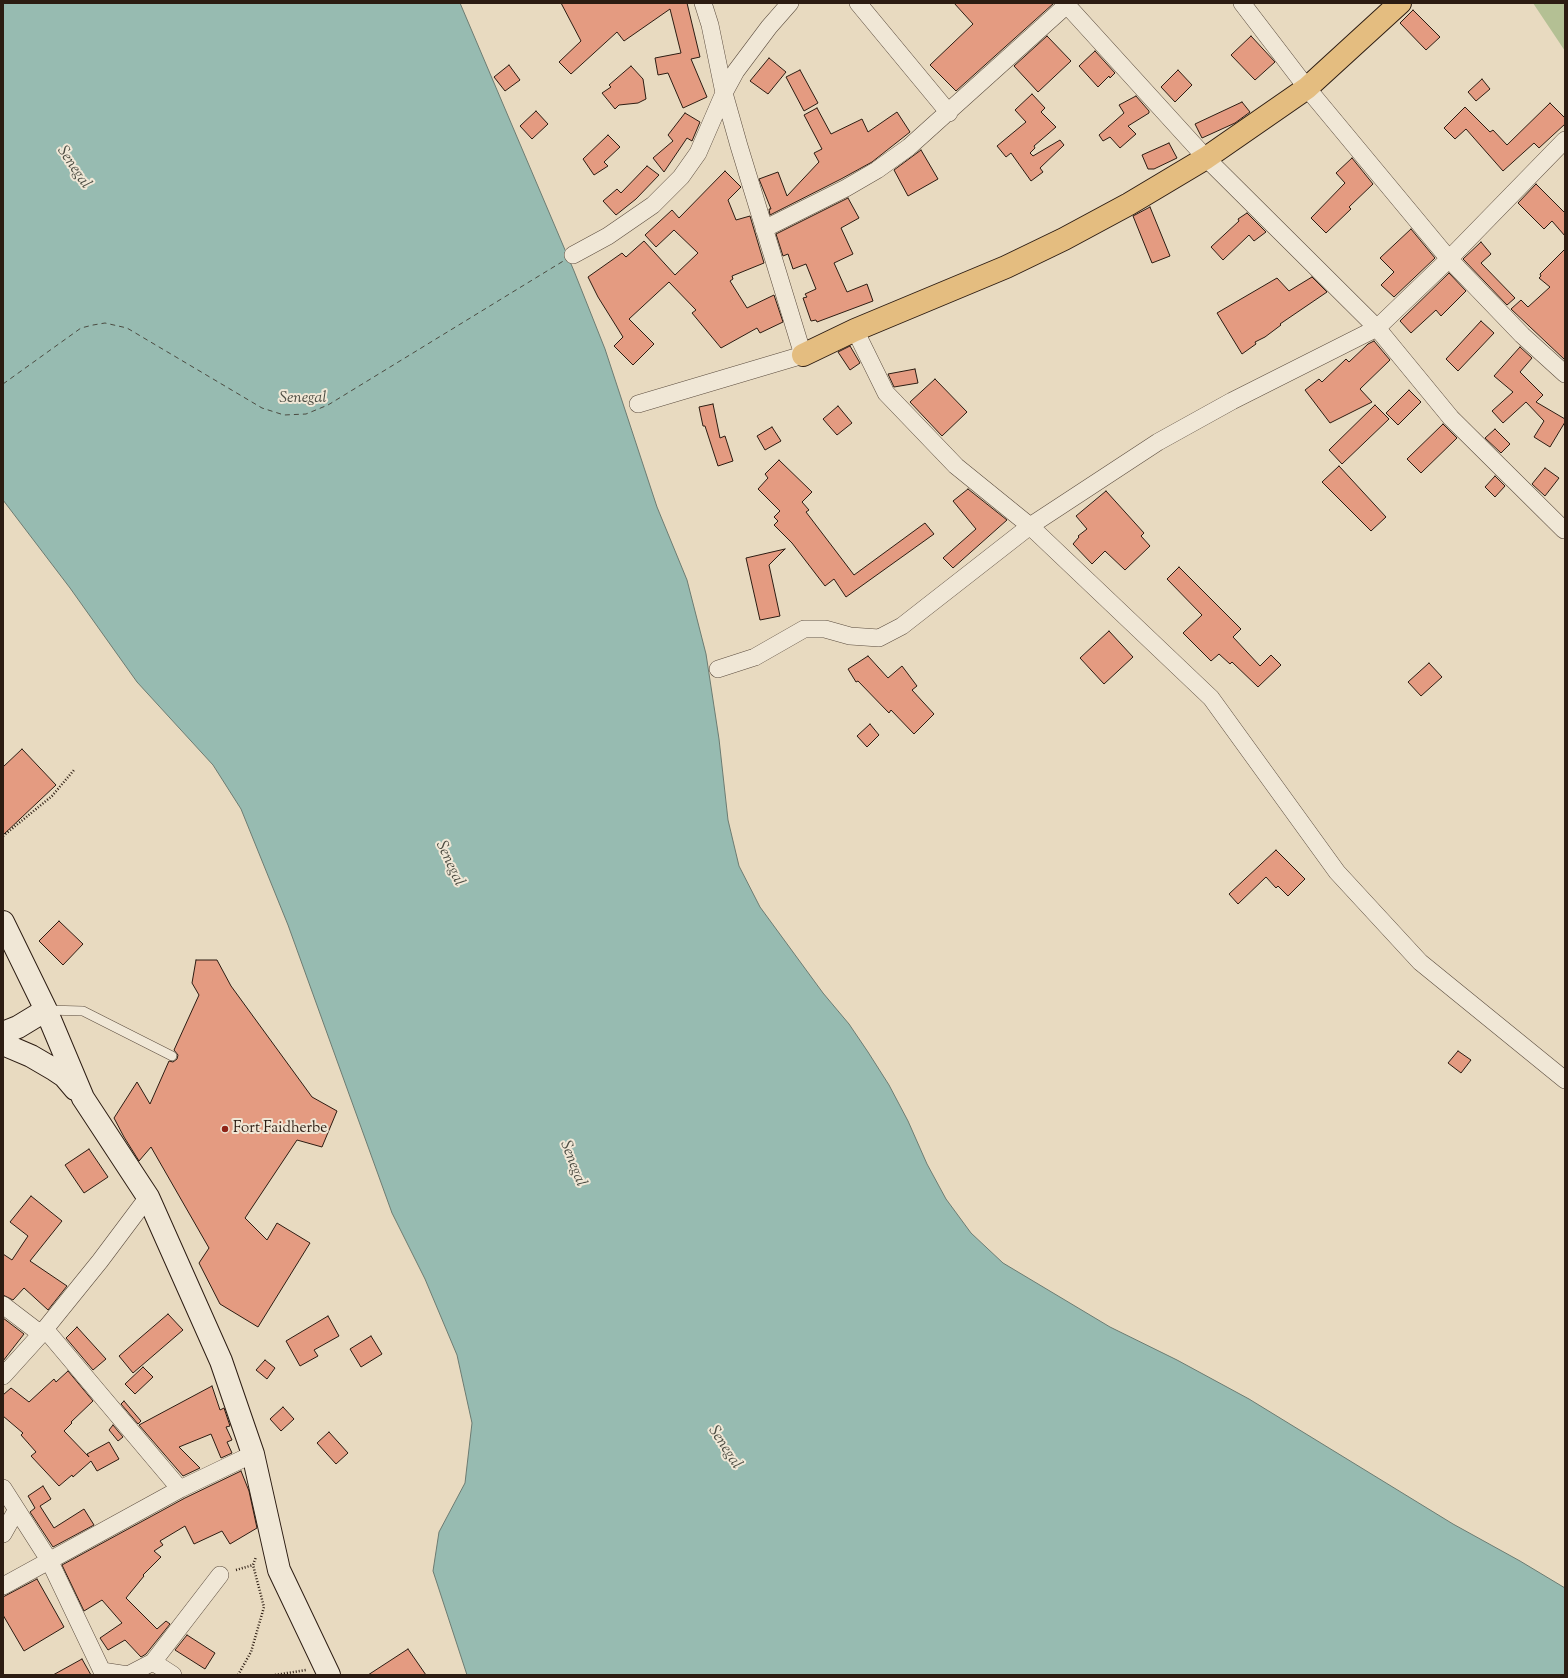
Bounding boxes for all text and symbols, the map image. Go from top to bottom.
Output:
water label: Senegal [52,143,94,193]
water label: Senegal [279,389,327,409]
water label: Senegal [430,838,468,890]
place label: Fort Faidherbe [233,1120,327,1138]
marker: Fort Faidherbe [220,1124,230,1134]
water label: Senegal [555,1138,589,1190]
water label: Senegal [703,1423,745,1473]

